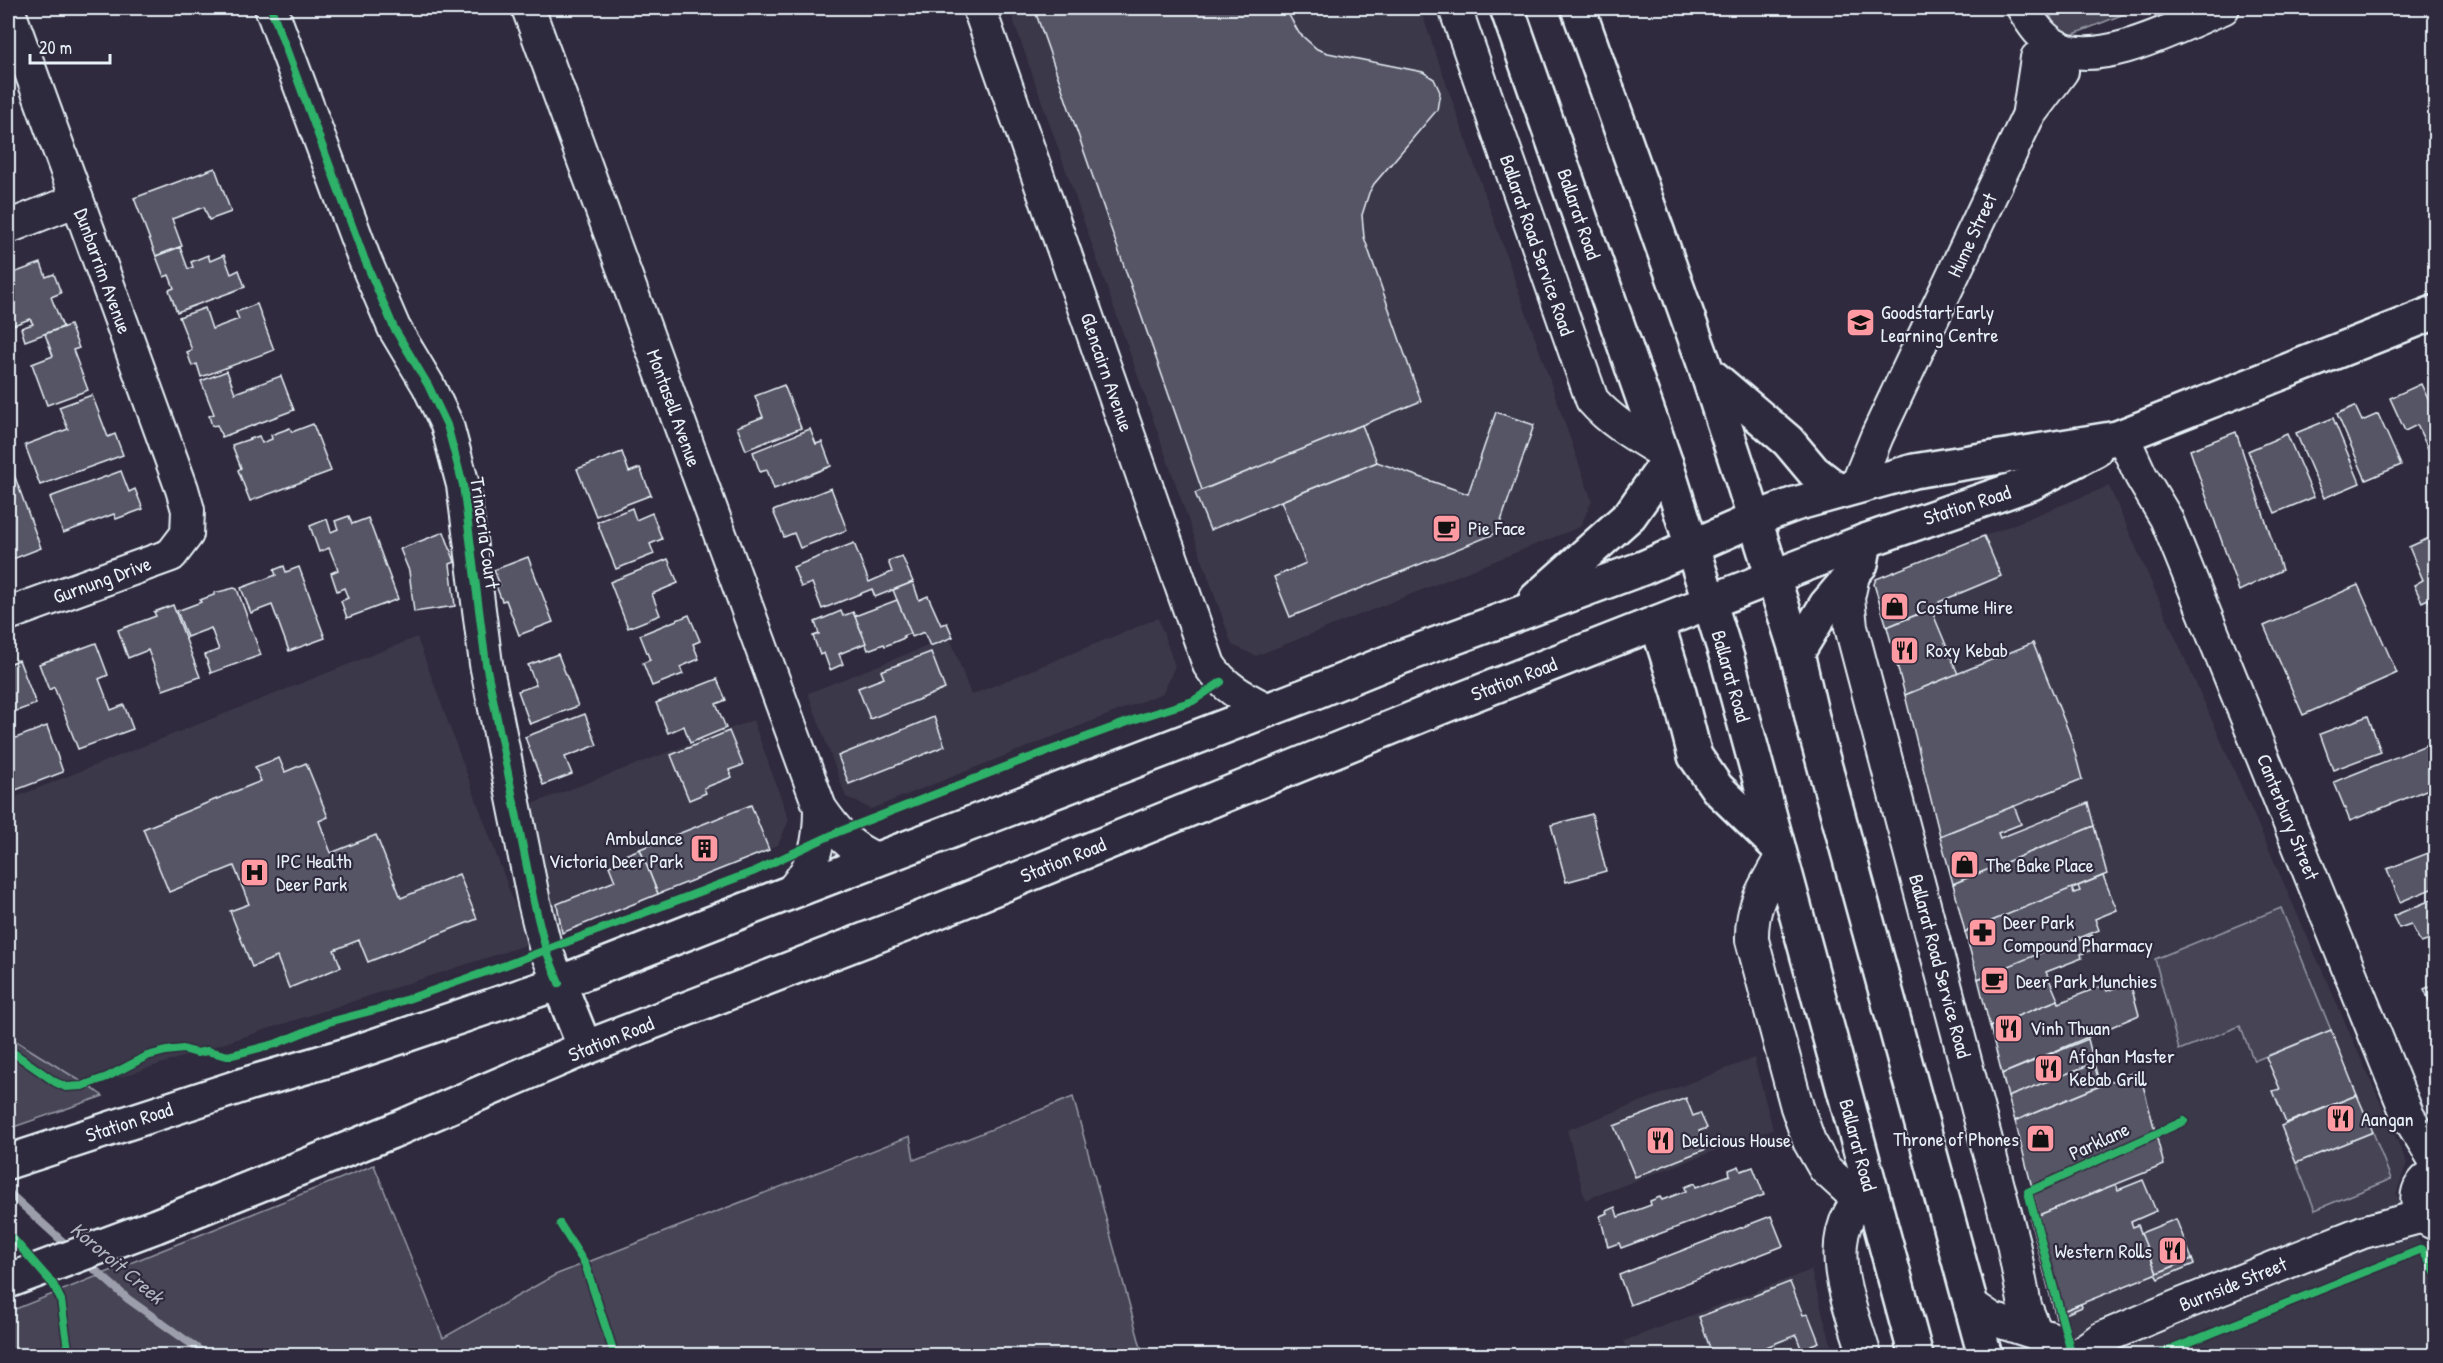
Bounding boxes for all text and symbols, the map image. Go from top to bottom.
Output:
scale bar [30,27,110,65]
text: 20 m [39,35,72,60]
street label: Ballarat Road Service Road [1494,151,1581,339]
street label: Ballarat Road [1551,165,1608,263]
street label: Hume Street [1940,187,2003,281]
street label: Dunbarrim Avenue [68,204,139,337]
place label: Goodstart Early Learning Centre [1881,298,1999,348]
school or university icon: Goodstart Early Learning Centre [1844,307,1876,339]
street label: Glencairn Avenue [1075,309,1140,435]
street label: Montasell Avenue [641,345,708,470]
street label: Trinacria Court [464,475,507,592]
street label: Station Road [1920,478,2014,531]
cafe icon: Pie Face [1431,512,1463,544]
place label: Pie Face [1468,514,1526,541]
street label: Gurnung Drive [49,549,155,610]
shop icon: Costume Hire [1879,591,1911,623]
place label: Costume Hire [1916,593,2013,620]
street label: Ballarat Road [1706,627,1757,725]
restaurant icon: Roxy Kebab [1889,634,1921,666]
place label: Roxy Kebab [1926,636,2008,663]
street label: Station Road [1467,650,1561,707]
street label: Canterbury Street [2251,750,2326,885]
place label: Ambulance Victoria Deer Park [549,824,683,874]
street label: Station Road [1016,830,1110,889]
building icon: Ambulance Victoria Deer Park [688,833,720,865]
place label: IPC Health Deer Park [276,847,352,897]
shop icon: The Bake Place [1949,849,1981,881]
place label: The Bake Place [1986,851,2094,878]
hospital icon: IPC Health Deer Park [239,856,271,888]
street label: Ballarat Road Service Road [1903,871,1978,1061]
place label: Deer Park Compound Pharmacy [2003,908,2153,958]
pharmacy icon: Deer Park Compound Pharmacy [1966,917,1998,949]
cafe icon: Deer Park Munchies [1979,965,2011,997]
place label: Deer Park Munchies [2016,967,2157,994]
street label: Station Road [564,1009,658,1068]
restaurant icon: Vinh Thuan [1993,1012,2025,1044]
place label: Vinh Thuan [2030,1014,2110,1041]
place label: Afghan Master Kebab Grill [2069,1042,2175,1092]
restaurant icon: Afghan Master Kebab Grill [2032,1052,2064,1084]
street label: Station Road [82,1095,176,1148]
street label: Ballarat Road [1833,1096,1884,1194]
restaurant icon: Aangan [2324,1103,2356,1135]
place label: Aangan [2361,1105,2413,1132]
street label: Parklane [2064,1115,2133,1166]
shop icon: Throne of Phones [2024,1123,2056,1155]
restaurant icon: Delicious House [1645,1124,1677,1156]
place label: Throne of Phones [1893,1125,2019,1152]
place label: Delicious House [1682,1126,1791,1153]
water label: Kororoit Creek [64,1215,172,1312]
restaurant icon: Western Rolls [2157,1235,2189,1267]
place label: Western Rolls [2054,1237,2152,1264]
street label: Burnside Street [2175,1249,2292,1317]

